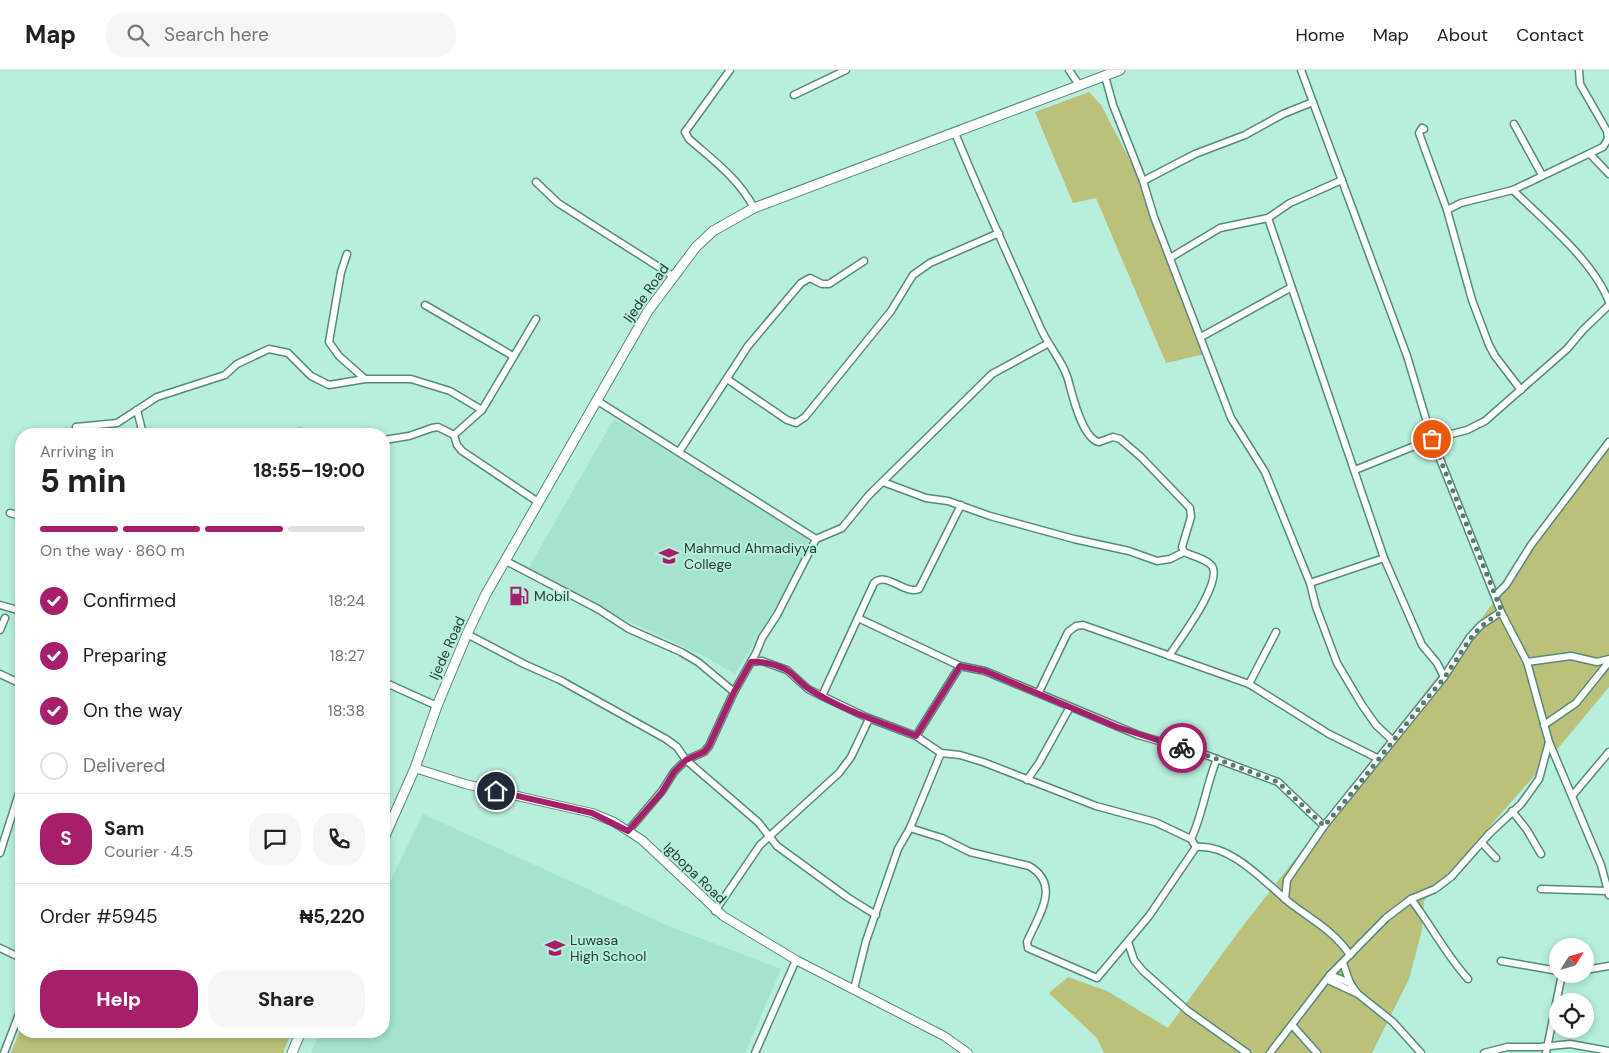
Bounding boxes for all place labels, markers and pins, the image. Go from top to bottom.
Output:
pin [1411,418,1453,460]
place label: Mahmud Ahmadiyya College [684,539,817,573]
school or university icon: Mahmud Ahmadiyya College [658,545,680,567]
fuel station icon: Mobil [508,585,530,607]
place label: Mobil [534,587,569,605]
pin [475,770,517,812]
place label: Luwasa High School [570,931,646,965]
school or university icon: Luwasa High School [544,937,566,959]

